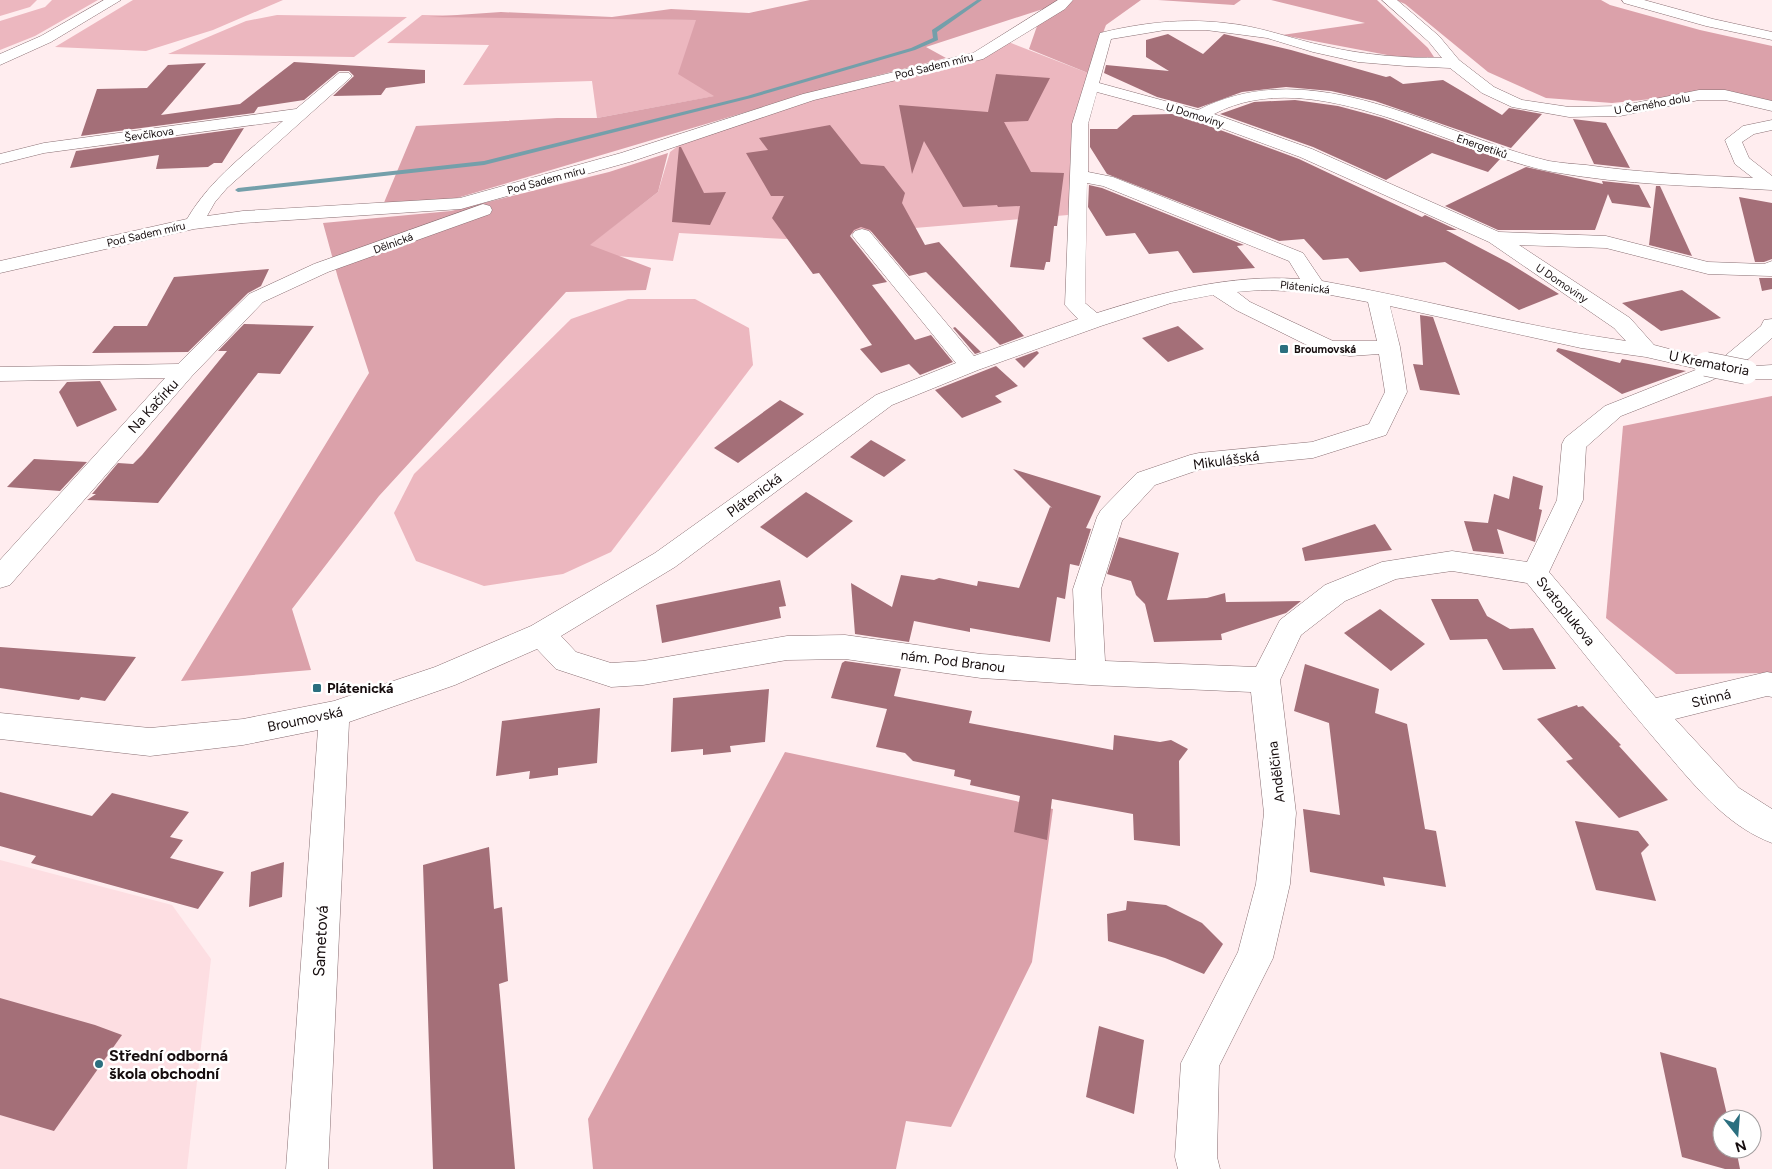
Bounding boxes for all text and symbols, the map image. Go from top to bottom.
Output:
street label: Pod Sadem míru [894,50,975,83]
street label: U Černého dolu [1613,90,1691,118]
street label: U Domoviny [1164,100,1226,131]
street label: Ševčíkova [124,124,174,144]
street label: Energetiků [1455,132,1509,161]
street label: Pod Sadem míru [506,164,587,197]
street label: Pod Sadem míru [105,219,187,250]
street label: Dělnická [371,230,415,257]
street label: U Domoviny [1533,261,1590,306]
street label: Plátenická [1279,278,1330,297]
marker: Broumovská [1278,343,1290,355]
place label: Broumovská [1294,343,1356,356]
street label: U Krematoria [1667,347,1751,380]
street label: Na Kačírku [125,376,182,437]
street label: Mikulášská [1192,447,1260,474]
street label: Plátenická [724,470,785,521]
street label: Svatoplukova [1533,573,1599,649]
street label: nám. Pod Branou [900,647,1006,676]
place label: Plátenická [327,680,393,697]
marker: Plátenická [311,682,323,694]
street label: Stinná [1690,685,1733,712]
street label: Broumovská [266,703,344,736]
street label: Andělčina [1264,740,1289,804]
street label: Sametová [309,905,332,977]
place label: Střední odborná škola obchodní [109,1046,228,1083]
marker: Střední odborná škola obchodní [93,1058,105,1070]
north arrow [1712,1109,1762,1159]
text: N [1733,1136,1748,1156]

